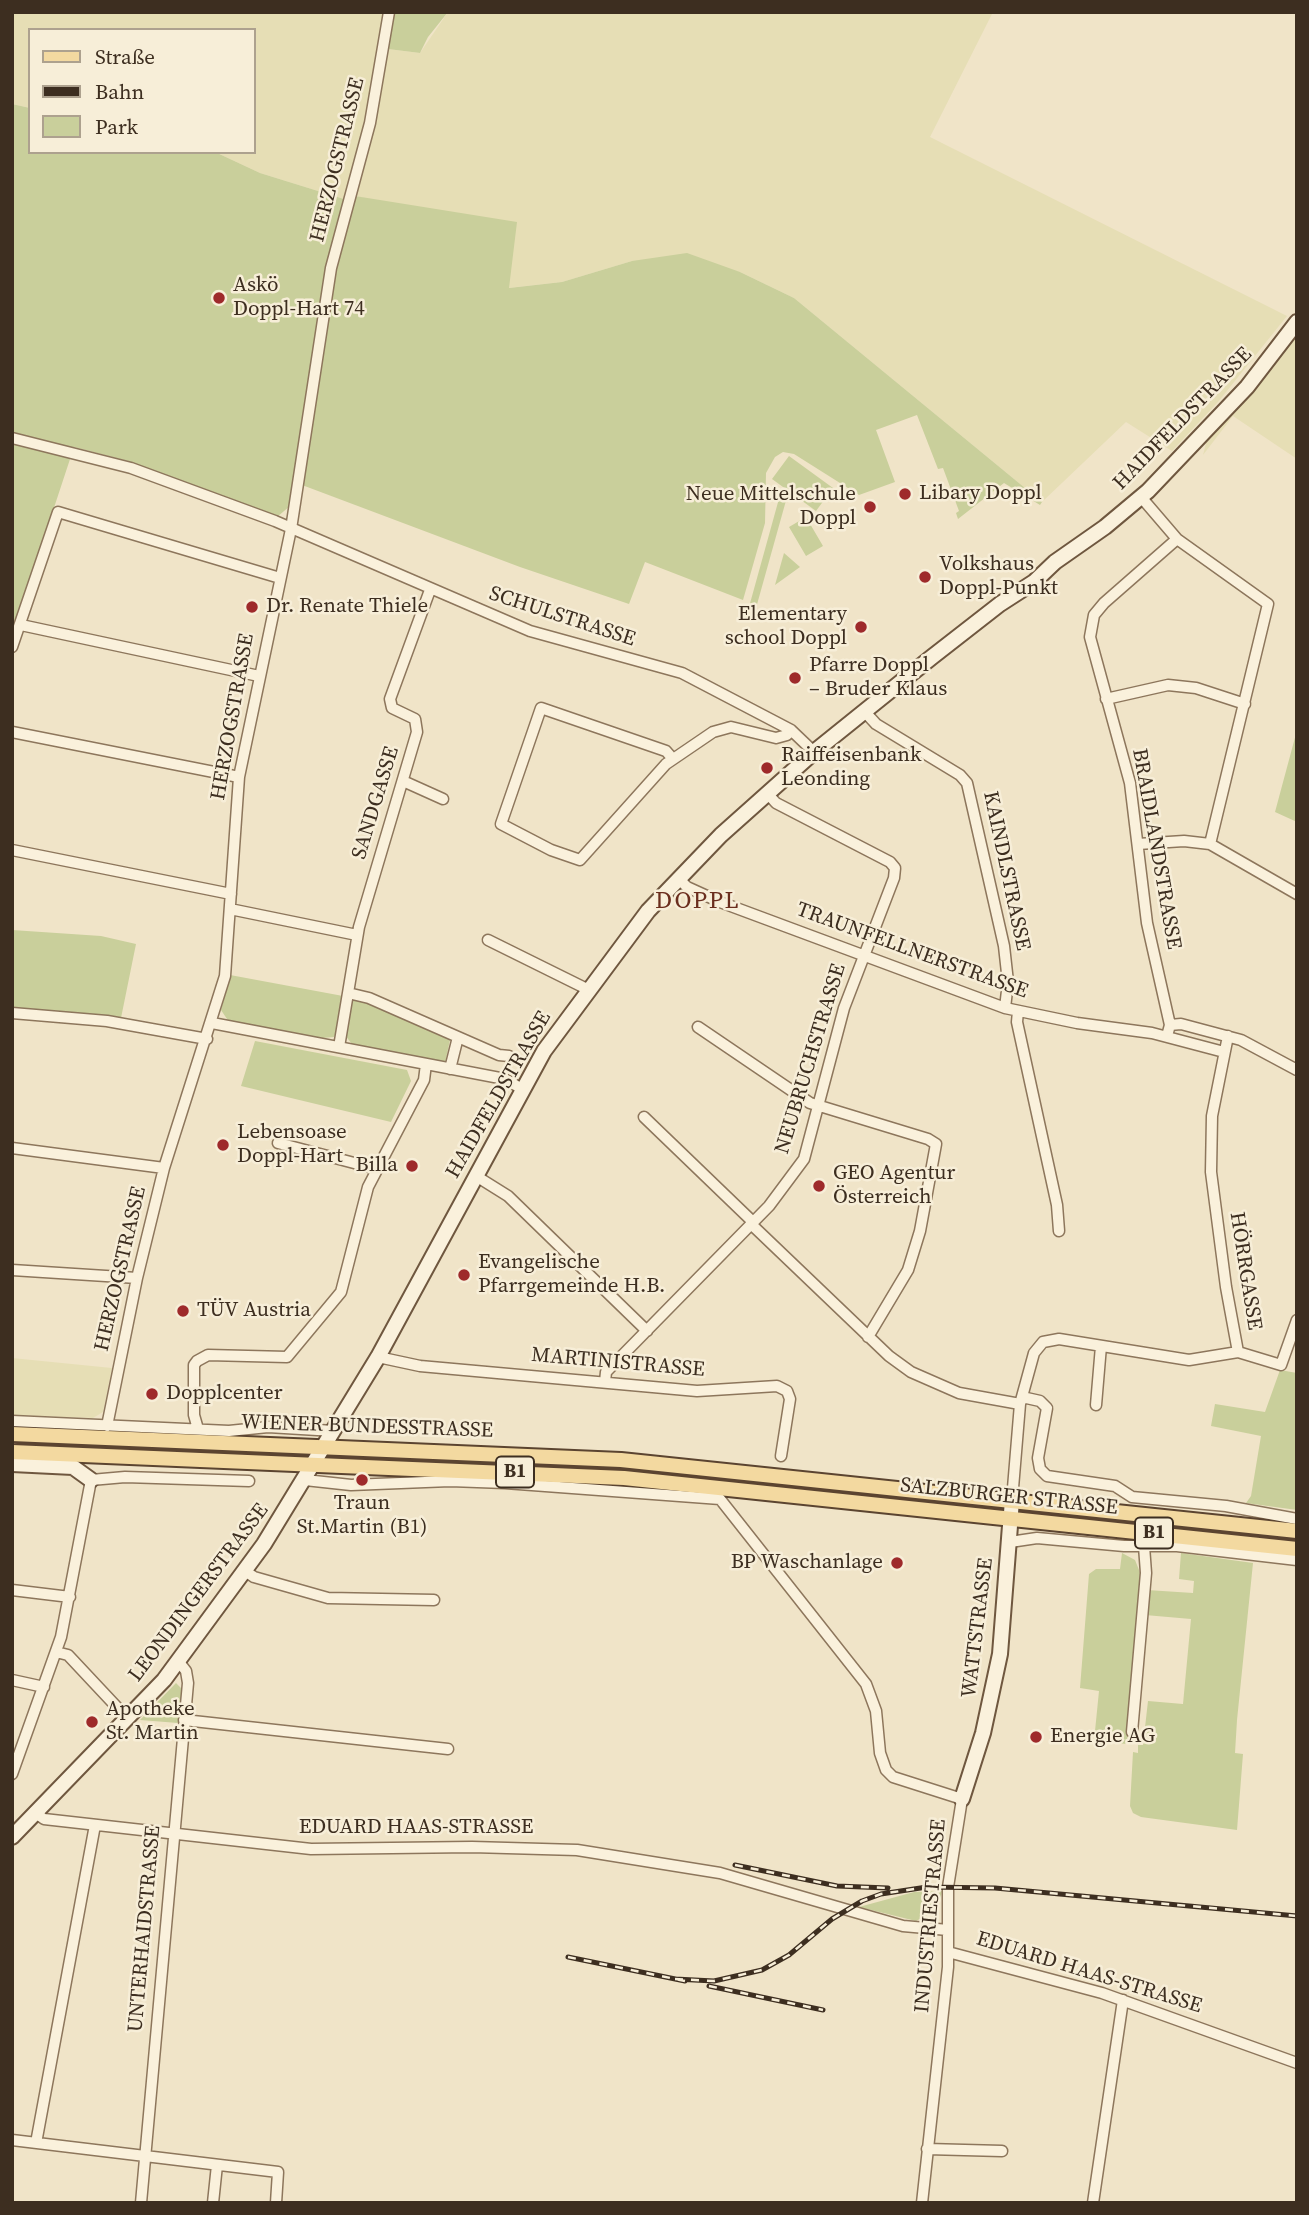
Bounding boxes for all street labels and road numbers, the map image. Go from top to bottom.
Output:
street label: HERZOGSTRASSE [305,75,371,245]
street label: HAIDFELDSTRASSE [1108,342,1258,496]
street label: SCHULSTRASSE [486,581,638,653]
street label: HERZOGSTRASSE [206,632,260,802]
street label: SANDGASSE [347,744,405,862]
street label: BRAIDLANDSTRASSE [1126,747,1186,951]
street label: KAINDLSTRASSE [977,789,1035,953]
street label: TRAUNFELLNERSTRASSE [793,897,1031,1005]
street label: NEUBRUCHSTRASSE [770,961,852,1157]
street label: HAIDFELDSTRASSE [441,1007,557,1183]
street label: HERZOGSTRASSE [90,1184,152,1354]
street label: HÖRRGASSE [1223,1210,1267,1332]
street label: MARTINISTRASSE [530,1343,706,1383]
street label: WIENER BUNDESSTRASSE [241,1410,493,1444]
road number: B1 [496,1456,534,1488]
street label: SALZBURGER STRASSE [899,1473,1119,1521]
street label: LEONDINGERSTRASSE [124,1499,274,1687]
road number: B1 [1135,1518,1173,1548]
street label: WATTSTRASSE [957,1557,999,1699]
street label: EDUARD HAAS-STRASSE [299,1815,533,1841]
street label: INDUSTRIESTRASSE [910,1818,952,2014]
street label: UNTERHAIDSTRASSE [123,1825,167,2033]
street label: EDUARD HAAS-STRASSE [973,1927,1205,2019]

